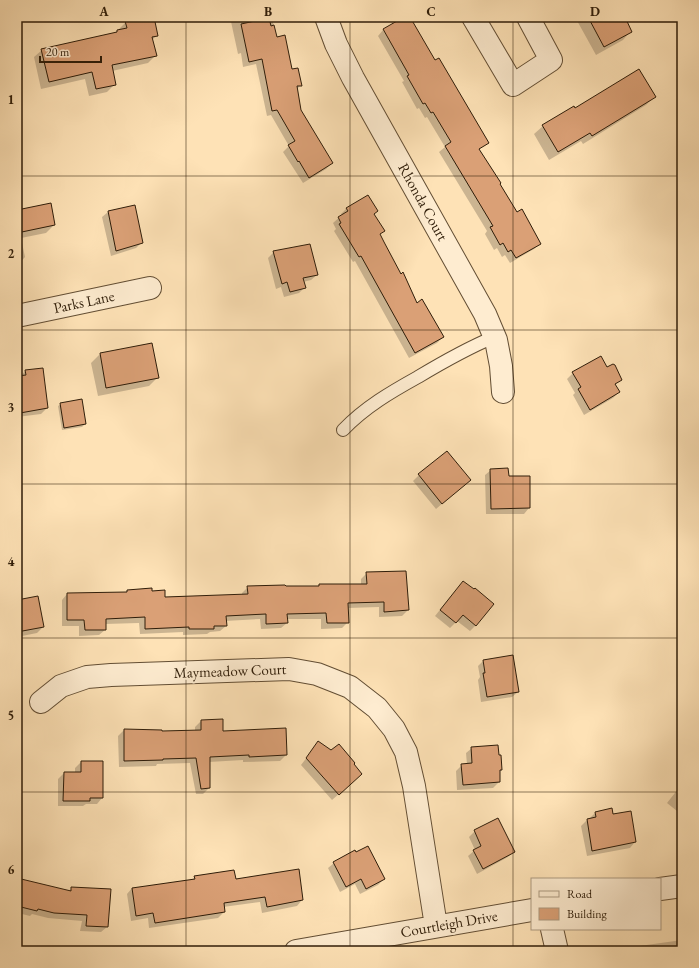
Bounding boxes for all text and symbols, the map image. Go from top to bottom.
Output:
text: A [98,3,109,20]
text: B [264,3,272,20]
text: C [426,3,436,20]
text: D [590,3,600,20]
scale bar [40,38,101,64]
text: 20 m [46,44,70,60]
text: 1 [8,91,15,108]
street label: Rhonda Court [394,160,453,244]
text: 2 [8,245,15,262]
street label: Parks Lane [52,286,116,317]
text: 3 [8,399,15,416]
text: 4 [8,553,15,570]
street label: Maymeadow Court [173,659,287,682]
text: 5 [8,707,14,724]
text: 6 [8,861,15,878]
legend [531,878,661,930]
text: Road [567,886,593,902]
street label: Courtleigh Drive [399,906,499,941]
text: Building [567,906,608,922]

